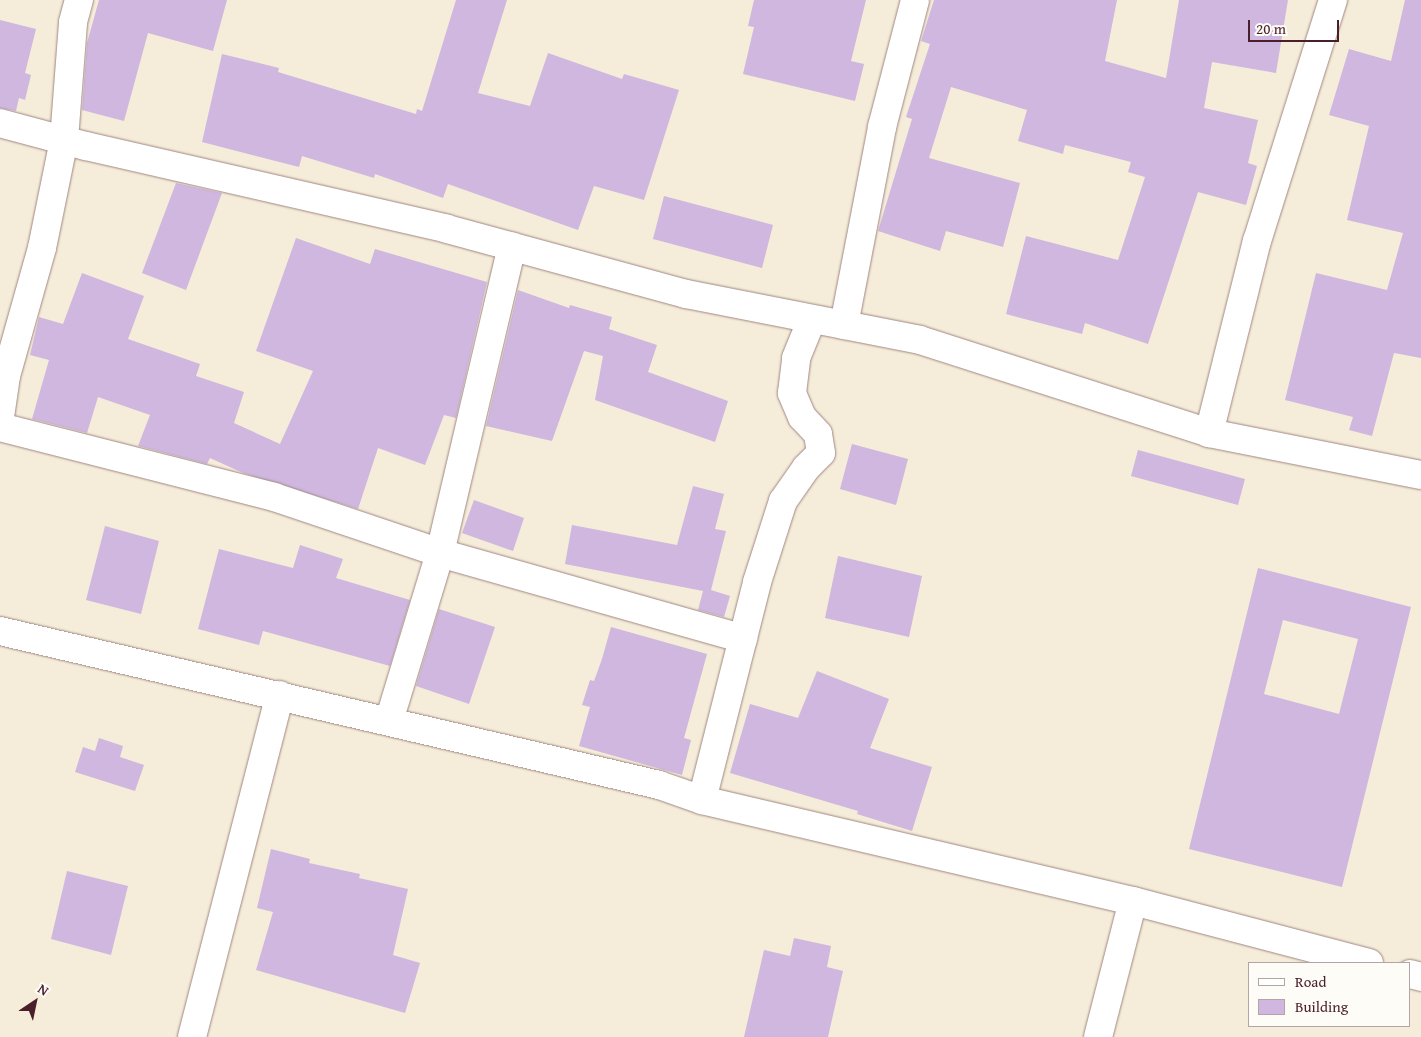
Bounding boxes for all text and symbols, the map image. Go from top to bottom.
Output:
scale bar [1251,10,1342,42]
text: 20 m [1256,18,1286,39]
legend [1248,962,1411,1027]
text: Road [1295,971,1326,992]
north arrow [10,977,60,1027]
text: N [34,979,53,1000]
text: Building [1295,996,1348,1017]

